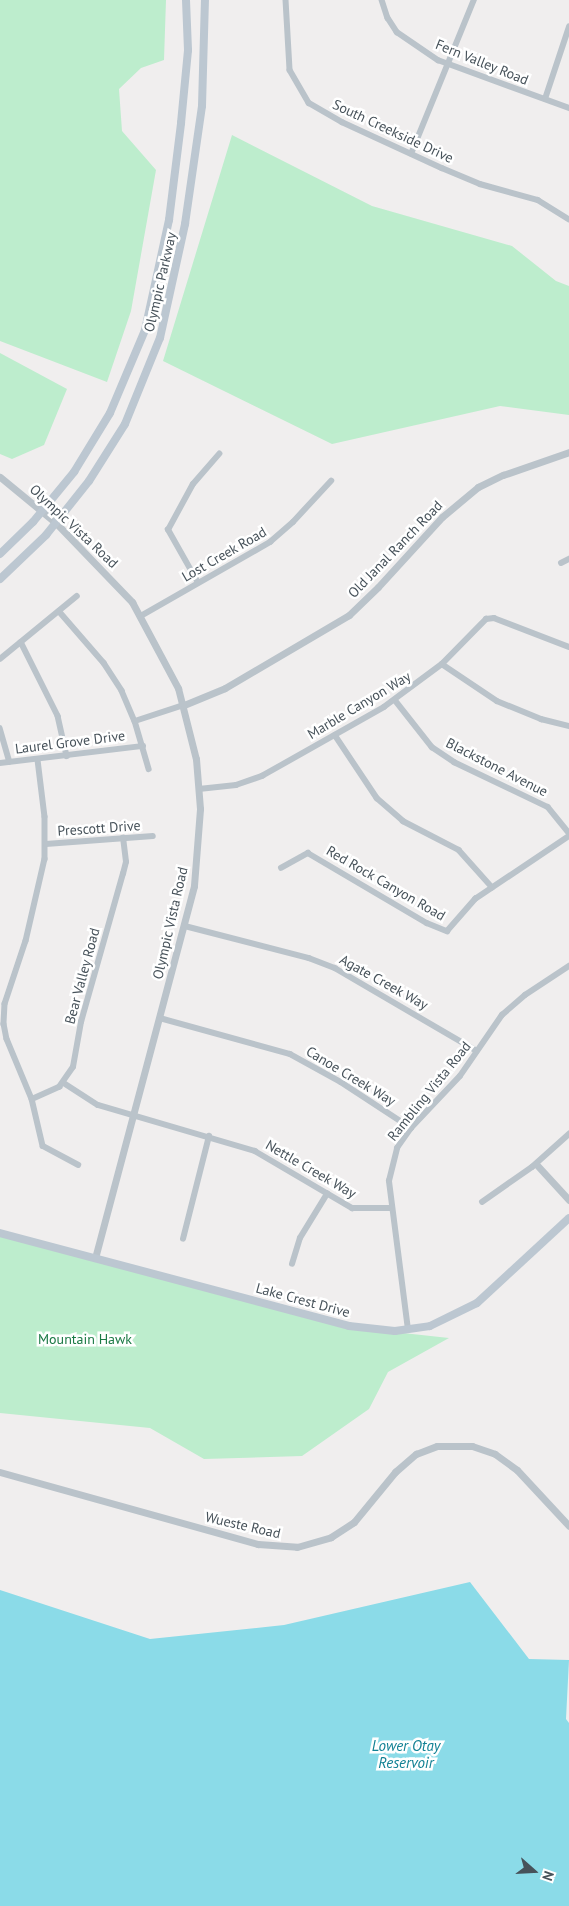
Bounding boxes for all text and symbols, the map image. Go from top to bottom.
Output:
street label: Fern Valley Road [433,36,531,88]
street label: South Creekside Drive [330,96,456,166]
street label: Olympic Parkway [140,230,180,334]
street label: Olympic Vista Road [26,480,122,572]
street label: Old Janal Ranch Road [344,497,446,601]
street label: Lost Creek Road [179,523,269,585]
street label: Marble Canyon Way [304,668,414,742]
street label: Laurel Grove Drive [14,727,126,757]
street label: Blackstone Avenue [443,734,551,800]
street label: Prescott Drive [57,817,141,839]
street label: Red Rock Canyon Road [323,842,449,924]
street label: Olympic Vista Road [149,865,191,981]
street label: Bear Valley Road [61,926,103,1026]
street label: Agate Creek Way [336,951,432,1013]
street label: Rambling Vista Road [384,1038,474,1144]
street label: Canoe Creek Way [303,1042,399,1110]
street label: Nettle Creek Way [262,1136,360,1202]
street label: Lake Crest Drive [254,1279,352,1321]
park label: Mountain Hawk [38,1331,132,1347]
street label: Wueste Road [204,1508,282,1542]
water label: Lower Otay Reservoir [372,1736,440,1771]
north arrow [509,1846,559,1896]
text: N [538,1869,558,1883]

